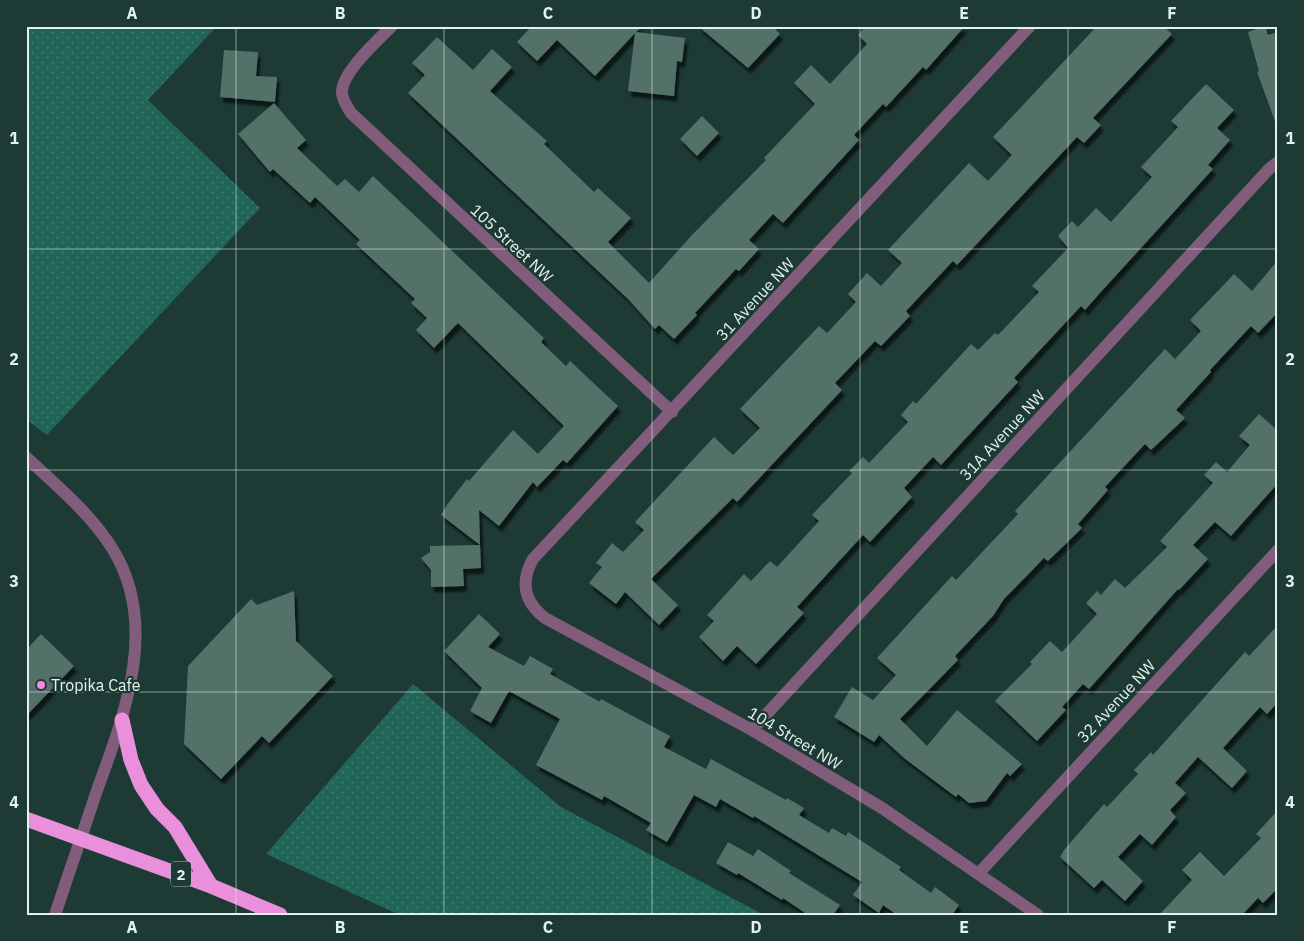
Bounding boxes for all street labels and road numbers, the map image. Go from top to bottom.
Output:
street label: 105 Street NW [466,200,558,286]
street label: 31 Avenue NW [712,254,798,344]
street label: 31A Avenue NW [955,386,1049,484]
street label: 32 Avenue NW [1073,656,1159,746]
street label: 104 Street NW [745,702,845,774]
road number: 2 [171,862,191,886]

